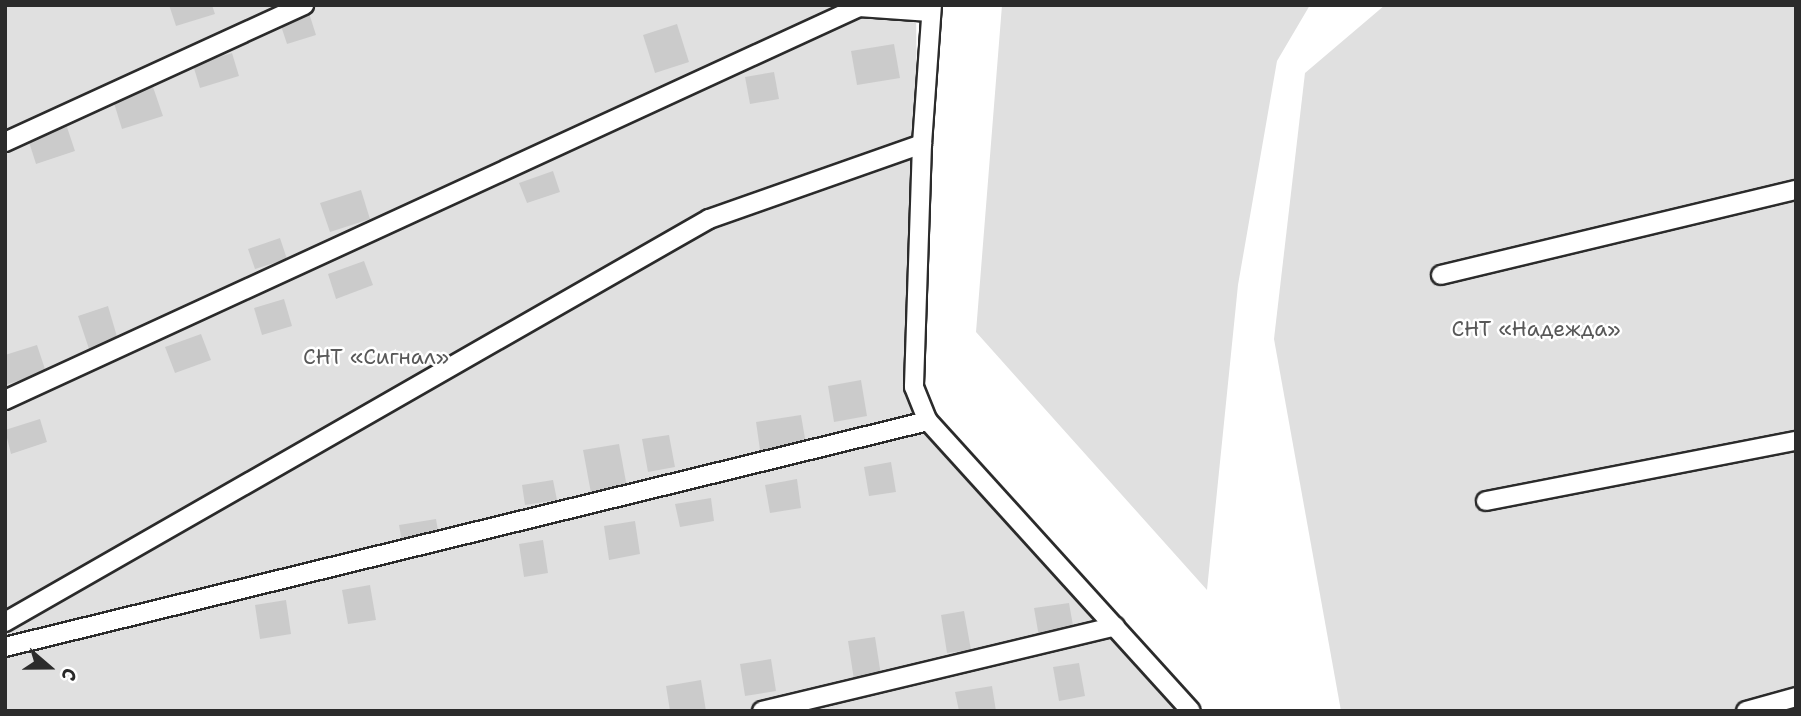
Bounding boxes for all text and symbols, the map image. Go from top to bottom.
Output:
park label: СНТ «Надежда» [1451,316,1621,342]
park label: СНТ «Сигнал» [303,344,449,370]
north arrow [14,632,84,702]
text: С [55,665,83,684]

